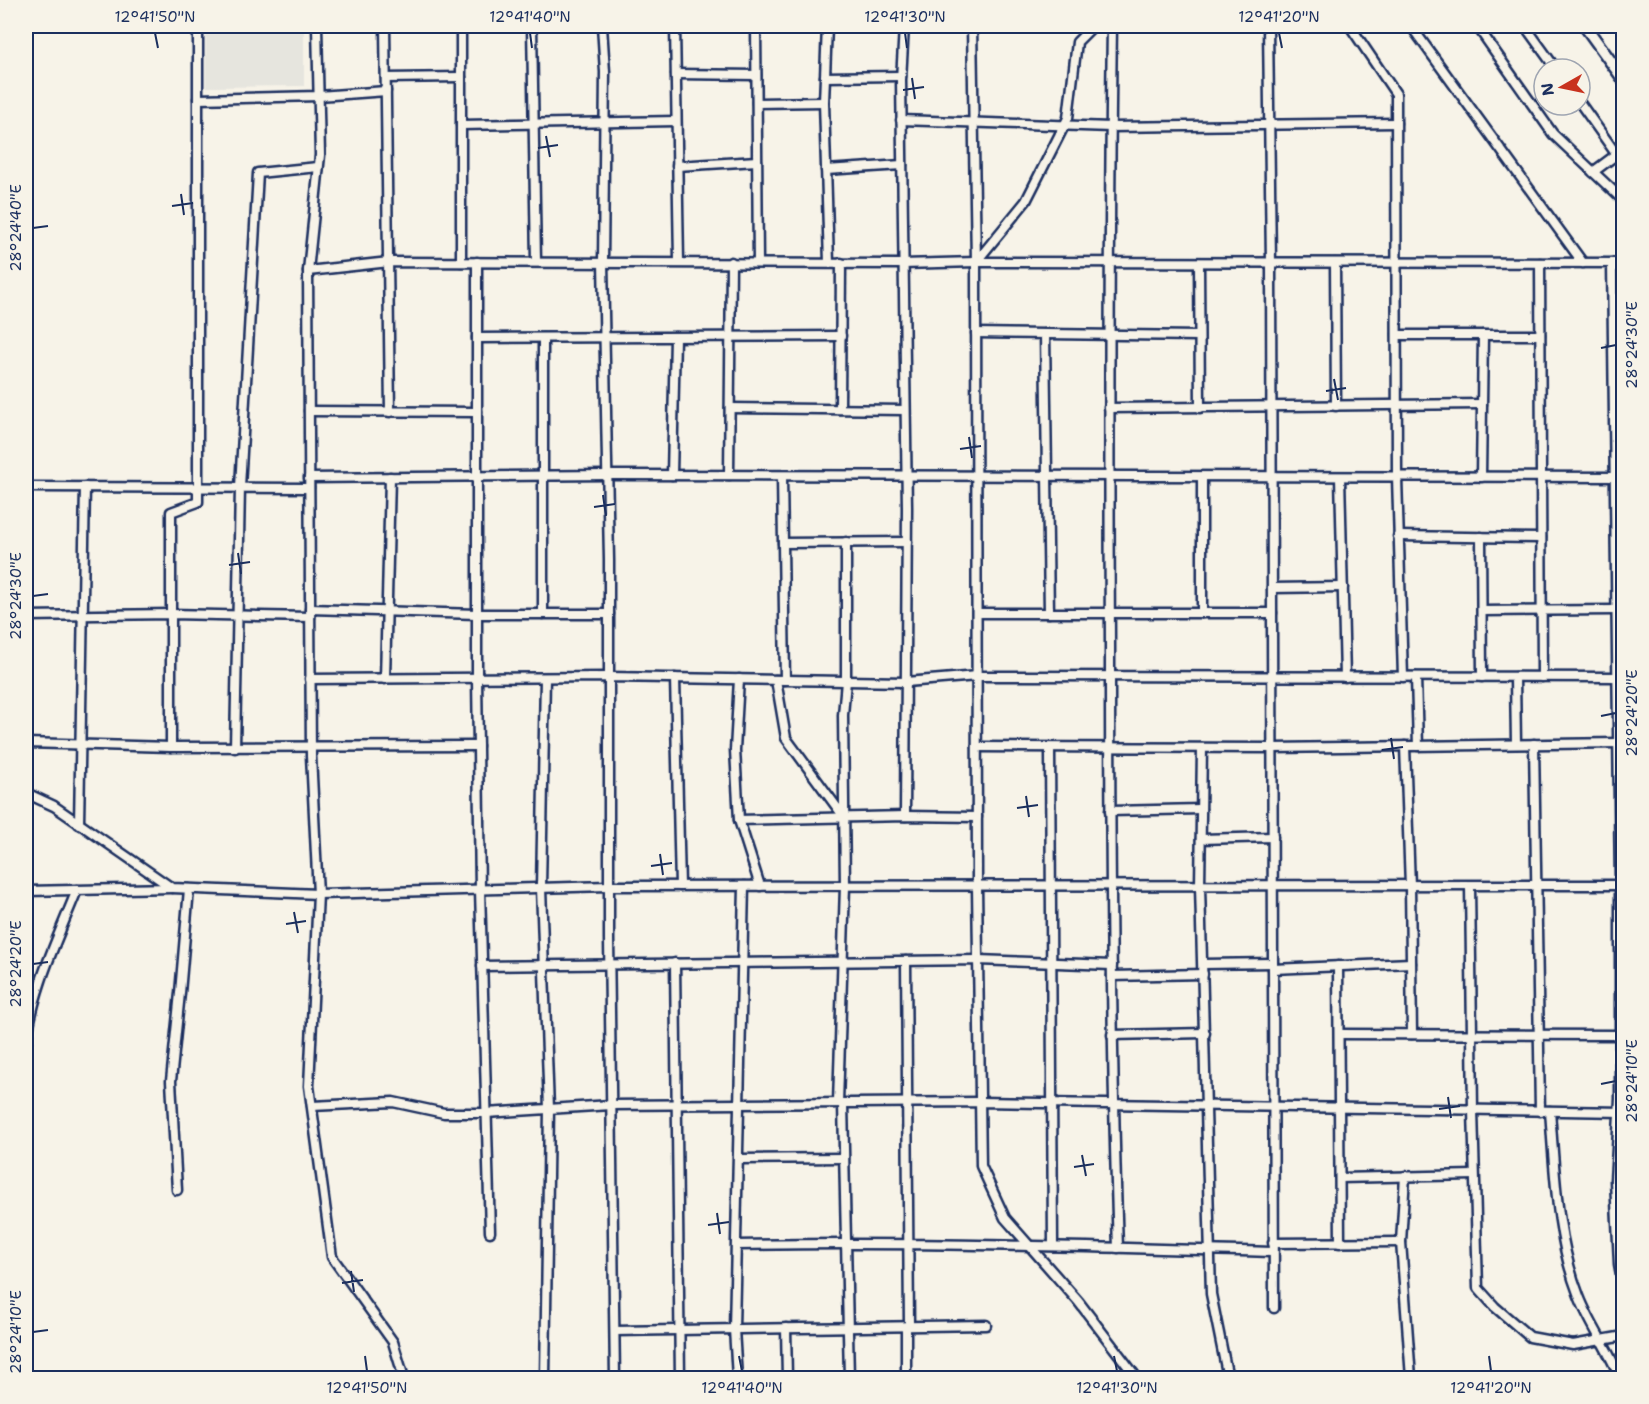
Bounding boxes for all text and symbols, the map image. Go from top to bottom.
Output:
text: 12°41'50"N [115,7,195,27]
text: 12°41'40"N [489,7,571,27]
text: 12°41'30"N [864,7,946,27]
text: 12°41'20"N [1238,7,1320,27]
north arrow [1532,57,1592,117]
text: N [1536,81,1559,97]
text: 28°24'40"E [6,184,26,272]
text: 28°24'30"E [1622,301,1642,389]
text: 28°24'30"E [6,552,26,640]
text: 28°24'20"E [1622,669,1642,757]
text: 28°24'20"E [6,920,26,1008]
text: 28°24'10"E [1622,1039,1642,1123]
text: 28°24'10"E [6,1290,26,1374]
text: 12°41'50"N [327,1378,407,1398]
text: 12°41'40"N [701,1378,783,1398]
text: 12°41'30"N [1076,1378,1158,1398]
text: 12°41'20"N [1450,1378,1532,1398]

